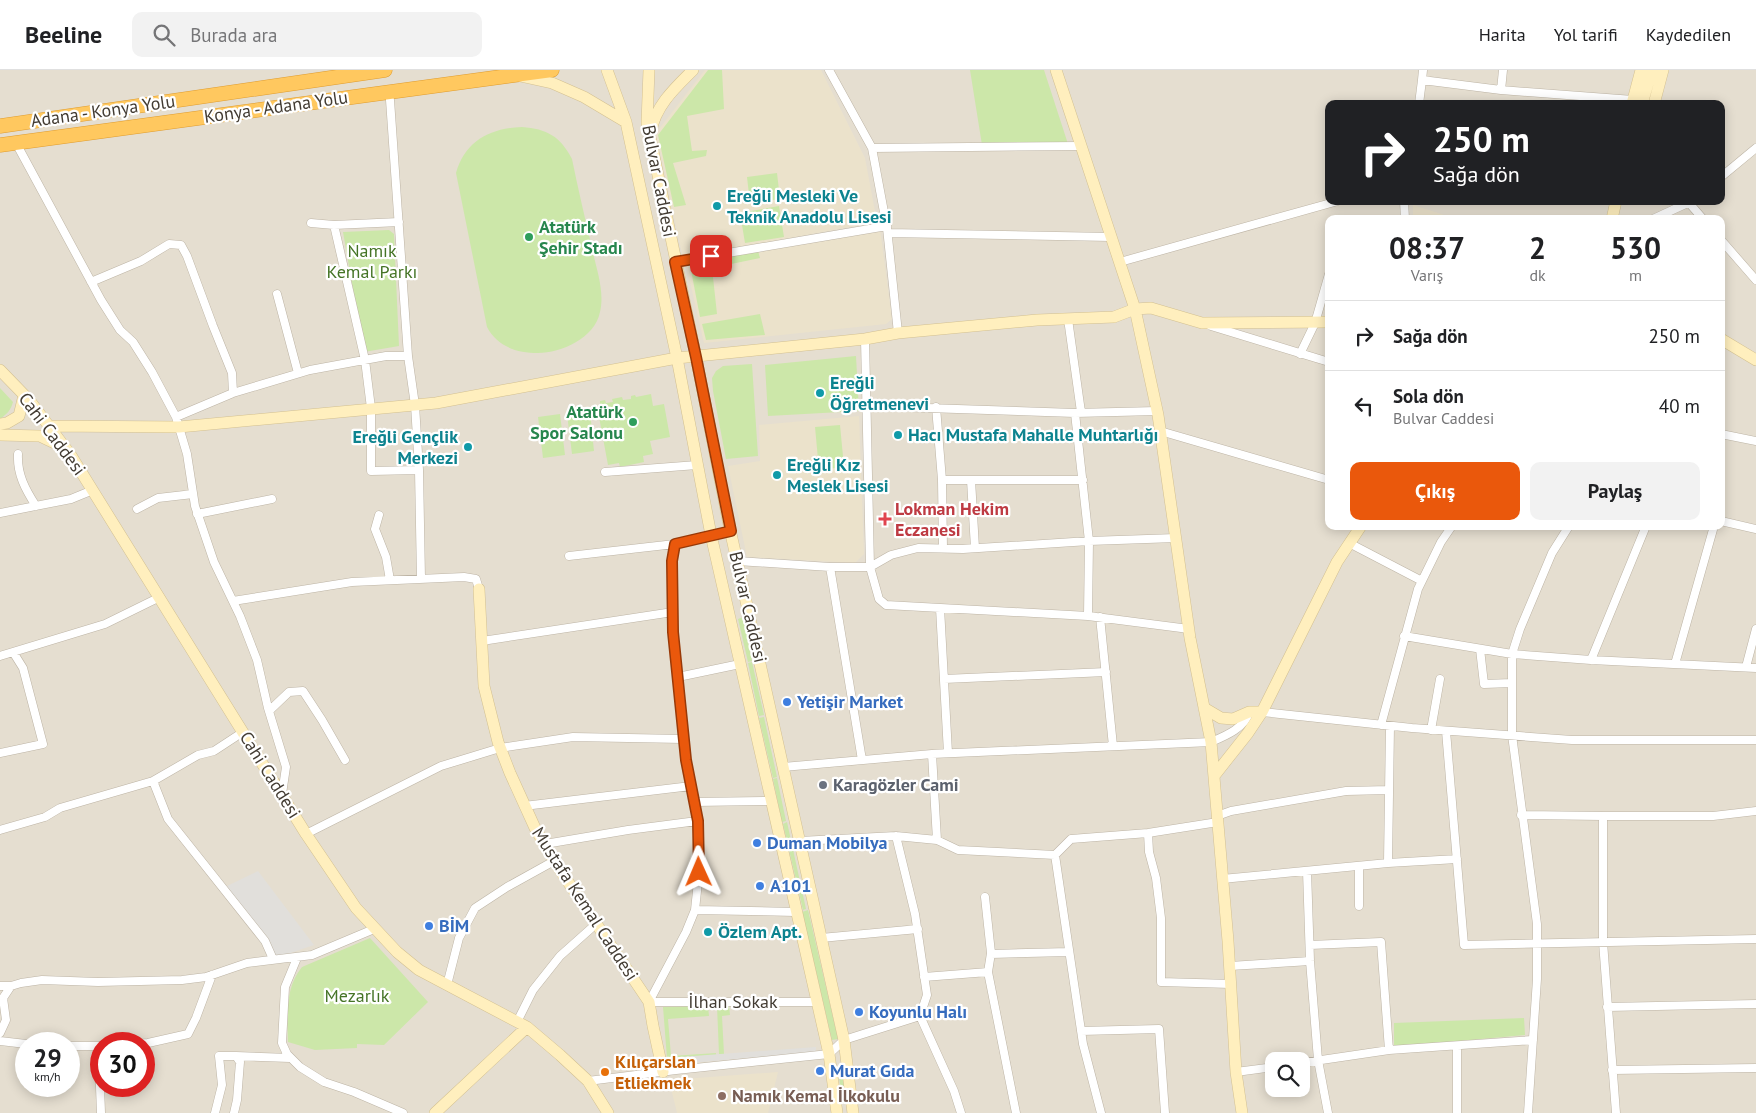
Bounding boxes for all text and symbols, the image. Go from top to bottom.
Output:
search box [132,12,482,57]
text: Beeline [25,19,102,50]
icon: search [150,21,178,49]
text: Burada ara [190,23,277,47]
text: Harita [1479,23,1526,46]
text: Yol tarifi [1554,23,1618,46]
text: Kaydedilen [1646,23,1731,46]
street label: Konya - Adana Yolu [203,85,349,128]
street label: Adana - Konya Yolu [29,89,177,132]
text: 250 m [1433,116,1530,162]
icon: right [1350,120,1415,185]
street label: Bulvar Caddesi [637,123,682,239]
text: Sağa dön [1433,160,1520,188]
place label: Ereğli Mesleki Ve Teknik Anadolu Lisesi [727,184,891,228]
marker: Ereğli Mesleki Ve Teknik Anadolu Lisesi [711,200,723,212]
place label: Atatürk Şehir Stadı [539,215,623,259]
text: 08:37 [1389,228,1465,267]
text: 2 [1529,228,1546,267]
text: 530 [1610,228,1661,267]
marker: Atatürk Şehir Stadı [523,231,535,243]
pin [690,235,732,277]
park label: Namık Kemal Parkı [327,239,417,283]
icon: arrive [697,242,725,270]
text: Varış [1411,265,1443,285]
text: dk [1529,265,1546,285]
text: m [1629,265,1642,285]
icon: right [1350,322,1378,350]
text: Sağa dön [1393,324,1468,348]
text: 250 m [1648,324,1700,348]
place label: Ereğli Öğretmenevi [830,371,929,415]
text: Sola dön [1393,384,1464,408]
marker: Ereğli Öğretmenevi [814,387,826,399]
street label: Cahi Caddesi [14,388,91,480]
icon: left [1350,392,1378,420]
text: 40 m [1659,394,1700,418]
place label: Atatürk Spor Salonu [530,400,623,444]
text: Bulvar Caddesi [1393,408,1494,428]
marker: Atatürk Spor Salonu [627,416,639,428]
place label: Hacı Mustafa Mahalle Muhtarlığı [908,423,1158,446]
place label: Ereğli Gençlik Merkezi [352,425,458,469]
marker: Hacı Mustafa Mahalle Muhtarlığı [892,429,904,441]
marker: Ereğli Gençlik Merkezi [462,441,474,453]
place label: Ereğli Kız Meslek Lisesi [787,453,889,497]
button: Çıkış [1350,462,1520,520]
button: Paylaş [1530,462,1700,520]
marker: Ereğli Kız Meslek Lisesi [771,469,783,481]
place label: Lokman Hekim Eczanesi [895,497,1009,541]
marker: Lokman Hekim Eczanesi [879,513,891,525]
street label: Bulvar Caddesi [724,549,772,665]
place label: Yetişir Market [796,690,904,713]
marker: Yetişir Market [781,696,793,708]
street label: Cahi Caddesi [235,727,306,822]
place label: Karagözler Cami [833,773,959,796]
marker: Karagözler Cami [817,779,829,791]
street label: Mustafa Kemal Caddesi [527,823,644,985]
place label: Duman Mobilya [767,831,888,854]
marker: Duman Mobilya [751,837,763,849]
position arrow [672,845,724,897]
place label: A101 [770,874,812,897]
marker: A101 [754,880,766,892]
place label: BİM [439,914,469,937]
marker: BİM [423,920,435,932]
place label: Özlem Apt. [718,920,802,943]
marker: Özlem Apt. [702,926,714,938]
park label: Mezarlık [325,984,390,1007]
street label: İlhan Sokak [688,990,778,1013]
place label: Koyunlu Halı [869,1000,967,1023]
marker: Koyunlu Halı [853,1006,865,1018]
speed limit sign: 30 [90,1032,155,1097]
text: 29 [33,1042,62,1074]
place label: Kılıçarslan Etliekmek [615,1050,696,1094]
map controls [1265,1052,1310,1097]
button: search [1265,1052,1310,1097]
place label: Murat Gıda [830,1059,914,1082]
marker: Murat Gıda [814,1065,826,1077]
marker: Kılıçarslan Etliekmek [599,1066,611,1078]
text: km/h [34,1069,61,1084]
place label: Namık Kemal İlkokulu [732,1084,900,1107]
marker: Namık Kemal İlkokulu [716,1090,728,1102]

